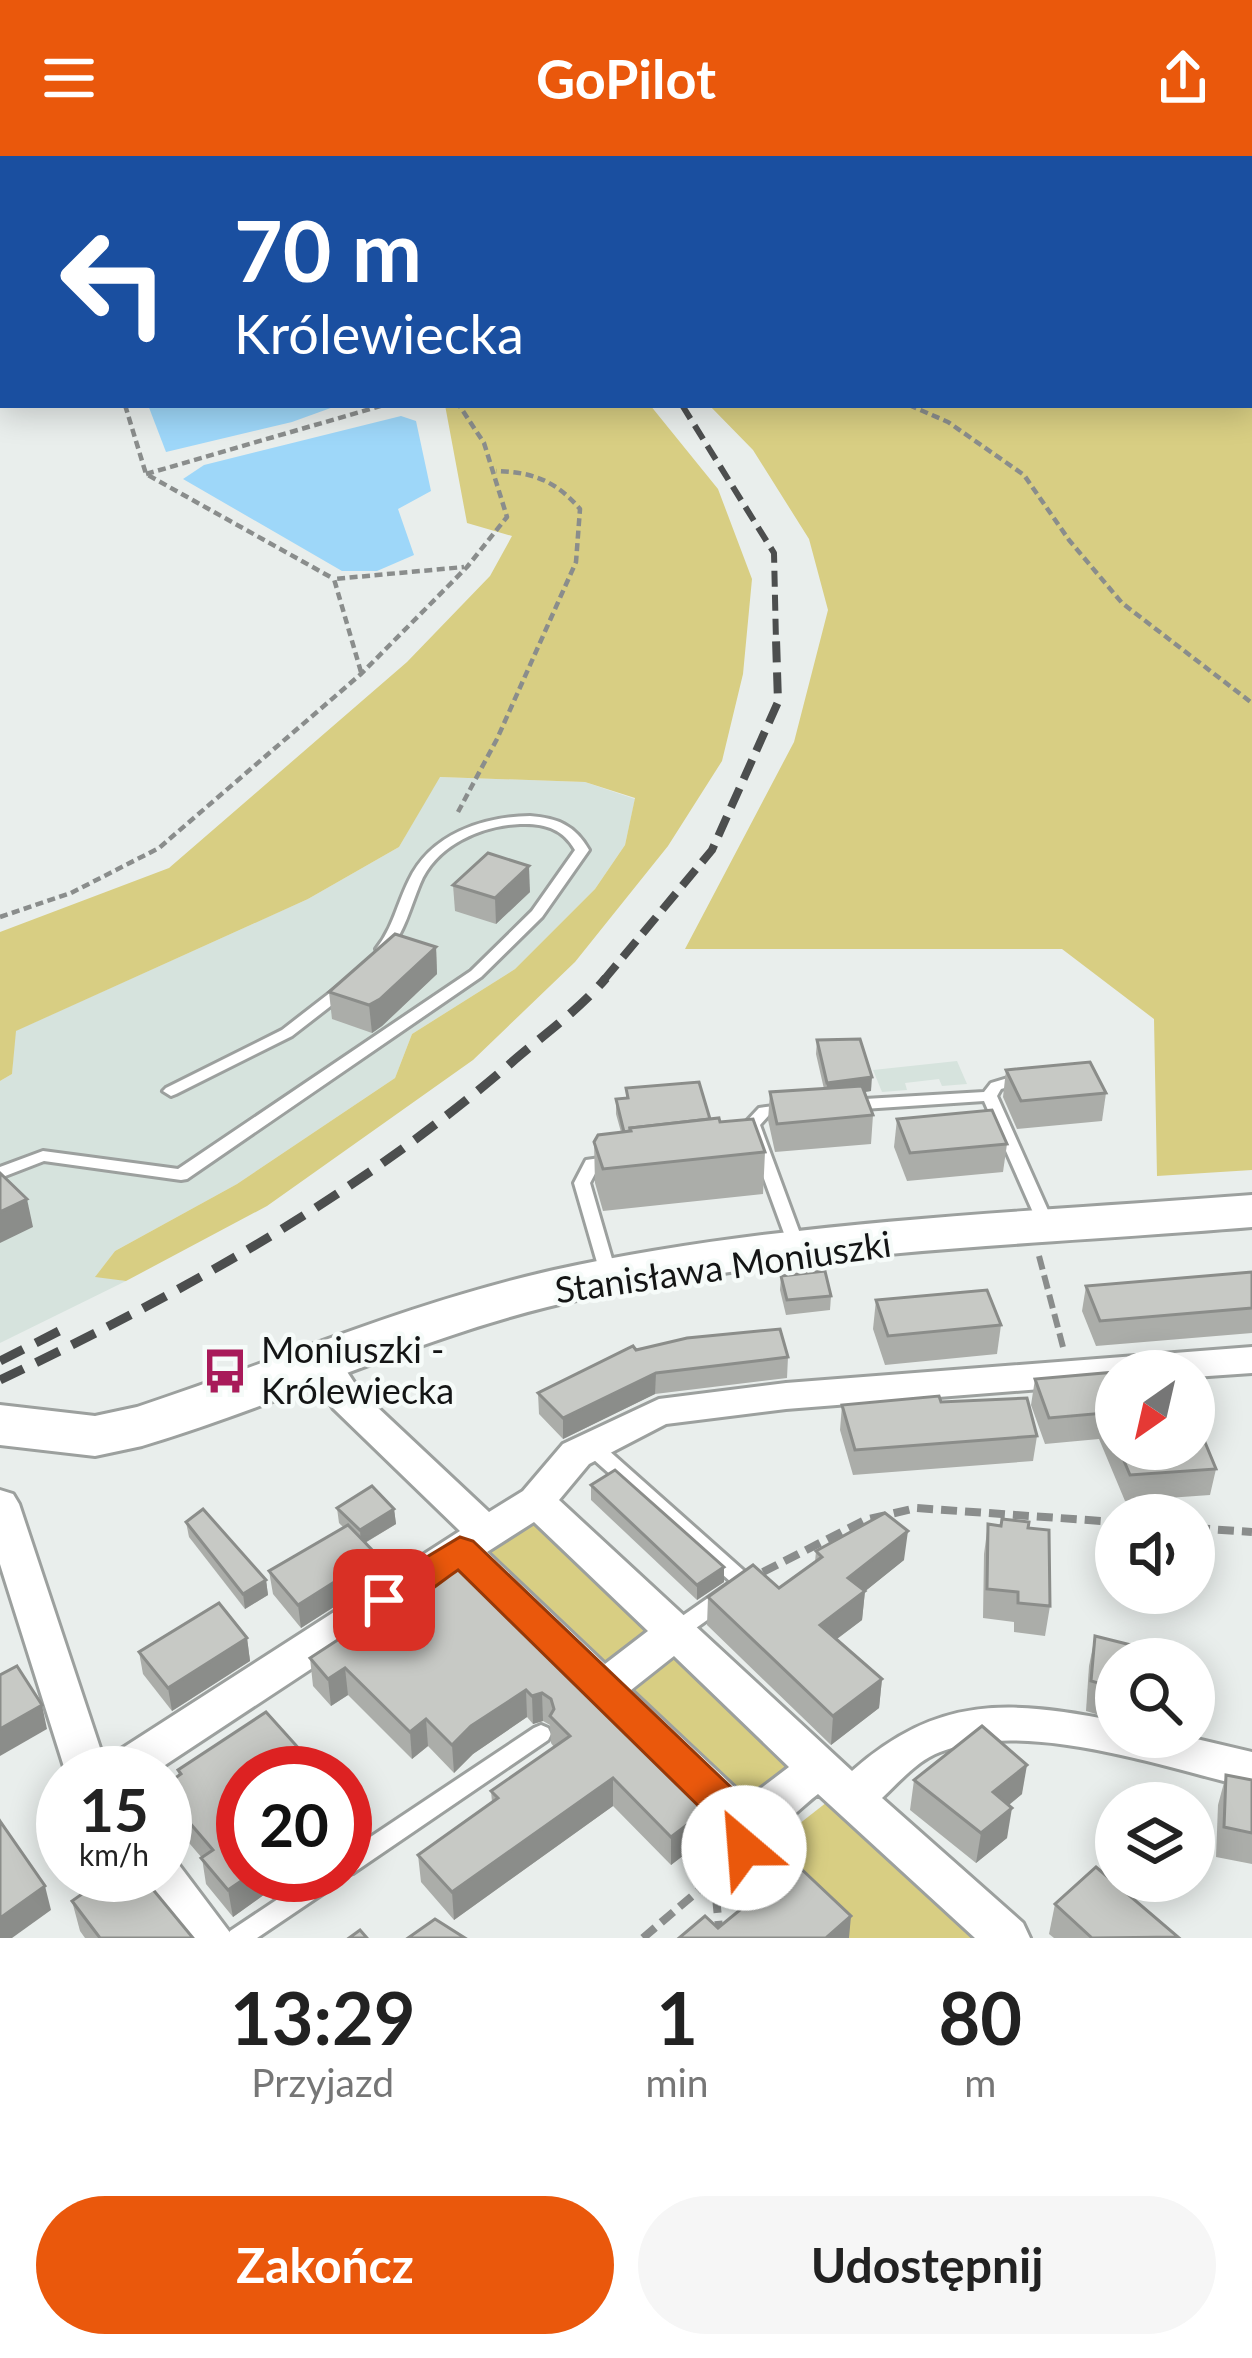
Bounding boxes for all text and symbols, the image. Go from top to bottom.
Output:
icon: menu [36,45,102,111]
icon: share [1150,45,1216,111]
text: GoPilot [536,46,716,111]
text: 70 m [234,199,422,300]
icon: left [36,204,192,360]
text: Królewiecka [234,301,524,366]
street label: Stanisława Moniuszki [552,1221,894,1311]
place label: Moniuszki - Królewiecka [261,1327,454,1412]
bus stop icon: Moniuszki - Królewiecka [200,1346,250,1396]
north arrow [1095,1350,1215,1470]
map controls [1095,1350,1215,1902]
button: sound [1095,1494,1215,1614]
pin [333,1549,435,1651]
icon: arrive [351,1567,417,1633]
button: search [1095,1638,1215,1758]
speed limit sign: 20 [216,1746,372,1902]
text: 15 [79,1773,149,1845]
button: layers [1095,1782,1215,1902]
position arrow [681,1785,807,1911]
text: km/h [79,1836,149,1872]
text: 13:29 [230,1974,416,2060]
text: 1 [656,1974,698,2060]
text: 80 [939,1974,1022,2060]
text: Przyjazd [251,2059,394,2105]
text: min [645,2059,709,2105]
text: m [964,2059,996,2105]
button: Zakończ [36,2196,614,2334]
button: Udostępnij [638,2196,1216,2334]

